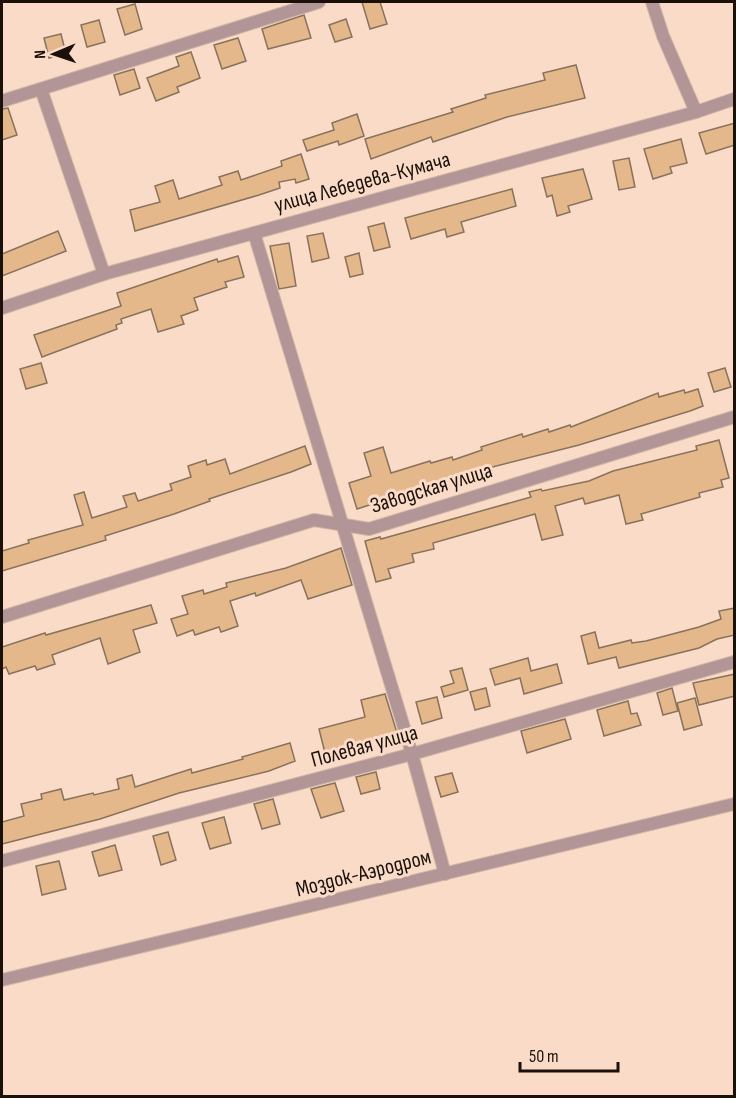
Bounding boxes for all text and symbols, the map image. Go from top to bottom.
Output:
north arrow [24,24,84,84]
text: N [31,50,50,59]
street label: улица Лебедева-Кумача [271,146,453,219]
street label: Заводская улица [367,457,496,520]
street label: Полевая улица [308,719,421,774]
street label: Моздок-Аэродром [293,844,434,903]
scale bar [520,1035,618,1073]
text: 50 m [529,1046,559,1067]

